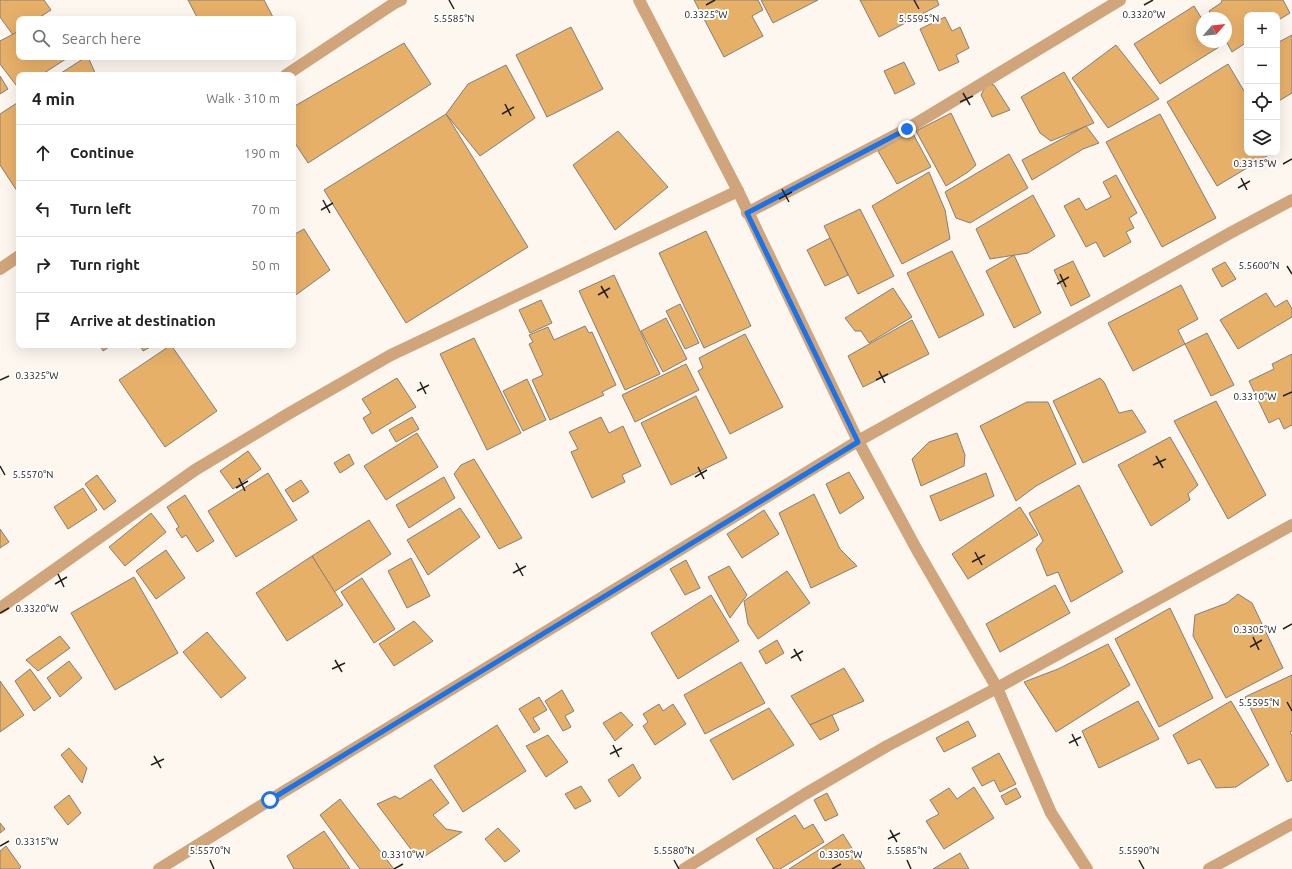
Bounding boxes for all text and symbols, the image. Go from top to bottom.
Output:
text: 0.3325°W [684,9,728,20]
text: 0.3320°W [1122,9,1166,20]
north arrow [1196,12,1232,48]
map controls [1244,12,1280,156]
button: + [1244,12,1280,48]
text: 5.5585°N [433,13,475,24]
text: 5.5595°N [898,13,940,24]
search box [16,16,296,60]
icon: search [30,27,52,49]
text: Search here [62,30,141,47]
button: − [1244,48,1280,84]
button: locate [1244,84,1280,120]
text: 4 min [32,89,75,108]
text: Walk · 310 m [206,91,280,105]
route end [898,120,916,138]
button: layers [1244,120,1280,156]
icon: ahead [32,142,54,164]
text: Continue [70,144,134,161]
text: 190 m [244,146,280,160]
text: 0.3315°W [1233,158,1277,169]
icon: left [32,198,54,220]
text: Turn left [70,200,131,217]
text: 70 m [251,202,280,216]
icon: right [32,254,54,276]
text: Turn right [70,256,140,273]
text: 50 m [251,258,280,272]
text: 5.5600°N [1238,260,1280,271]
icon: arrive [32,310,54,332]
text: Arrive at destination [70,312,216,329]
text: 0.3325°W [15,370,59,381]
text: 0.3310°W [1233,391,1277,402]
text: 5.5570°N [12,469,54,480]
text: 0.3320°W [15,603,59,614]
text: 0.3305°W [1233,624,1277,635]
text: 5.5595°N [1238,697,1280,708]
route start [261,791,279,809]
text: 0.3315°W [15,836,59,847]
text: 5.5570°N [189,845,231,856]
text: 5.5580°N [653,845,695,856]
text: 5.5585°N [886,845,928,856]
text: 5.5590°N [1118,845,1160,856]
text: 0.3310°W [381,849,425,860]
text: 0.3305°W [819,849,863,860]

